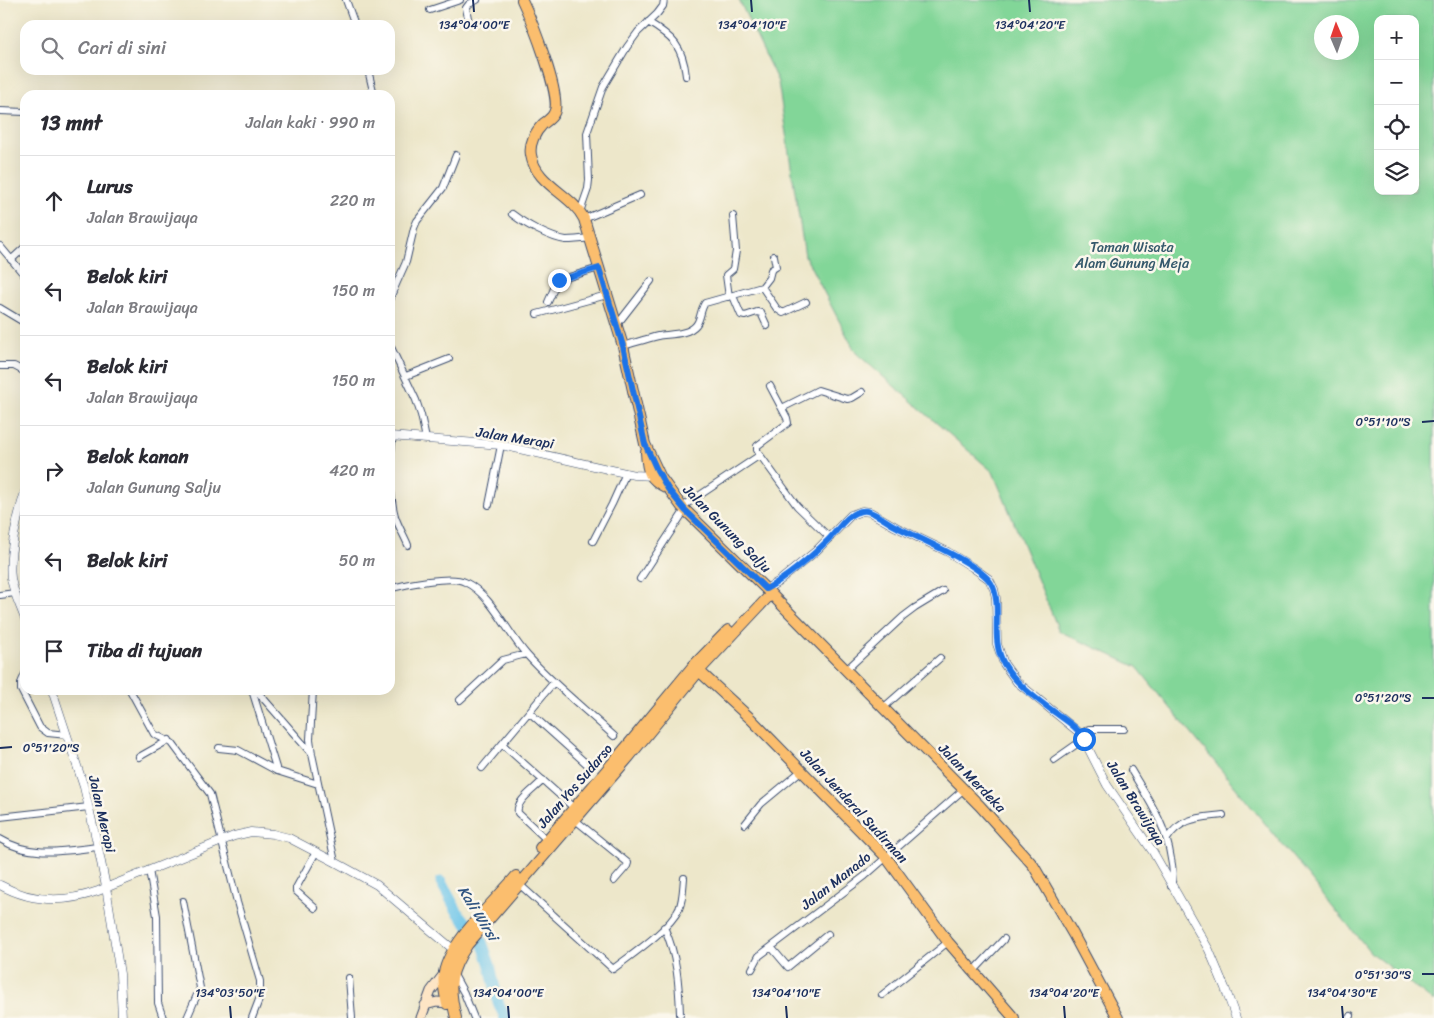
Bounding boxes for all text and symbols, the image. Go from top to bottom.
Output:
text: 134°04'00"E [439,14,511,36]
text: 134°04'10"E [718,14,787,36]
text: 134°04'20"E [995,14,1066,36]
north arrow [1314,15,1359,60]
map controls [1374,15,1419,195]
button: + [1374,15,1419,60]
search box [20,20,395,75]
text: Cari di sini [78,31,166,64]
icon: search [38,34,66,62]
button: − [1374,60,1419,105]
text: 13 mnt [40,104,102,142]
button: locate [1374,105,1419,150]
text: Jalan kaki · 990 m [246,108,375,137]
button: layers [1374,150,1419,195]
text: Lurus [87,170,133,203]
text: 220 m [330,186,375,215]
icon: ahead [40,187,68,215]
text: Jalan Brawijaya [87,203,198,232]
park label: Taman Wisata Alam Gunung Meja [1074,235,1190,276]
text: Belok kiri [87,260,167,293]
route end [548,269,571,292]
text: 150 m [332,276,375,305]
icon: left [40,277,68,305]
text: Jalan Brawijaya [87,293,198,322]
text: Belok kiri [87,350,167,383]
text: 150 m [332,366,375,395]
icon: left [40,367,68,395]
text: Jalan Brawijaya [87,383,198,412]
text: 0°51'10"S [1356,411,1411,433]
street label: Jalan Merapi [473,419,557,457]
text: Belok kanan [87,440,189,473]
text: 420 m [329,456,375,485]
icon: right [40,457,68,485]
text: Jalan Gunung Salju [87,473,221,502]
street label: Jalan Gunung Salju [676,478,778,580]
text: Belok kiri [87,544,167,577]
text: 50 m [339,546,375,575]
icon: left [40,547,68,575]
text: Tiba di tujuan [87,634,202,667]
icon: arrive [40,637,68,665]
text: 0°51'20"S [1355,687,1412,709]
route start [1073,728,1096,751]
street label: Jalan Merdeka [931,736,1013,819]
text: 0°51'20"S [23,737,80,759]
street label: Jalan Yos Sudarso [530,738,619,835]
street label: Jalan Jenderal Sudirman [793,742,915,870]
street label: Jalan Brawijaya [1099,754,1172,851]
street label: Jalan Merapi [81,772,123,856]
street label: Jalan Manado [794,845,877,917]
water label: Kali Wirsi [451,880,507,948]
text: 0°51'30"S [1355,964,1412,986]
text: 134°03'50"E [195,982,266,1004]
text: 134°04'00"E [473,982,545,1004]
text: 134°04'10"E [752,982,821,1004]
text: 134°04'20"E [1029,982,1100,1004]
text: 134°04'30"E [1307,982,1378,1004]

